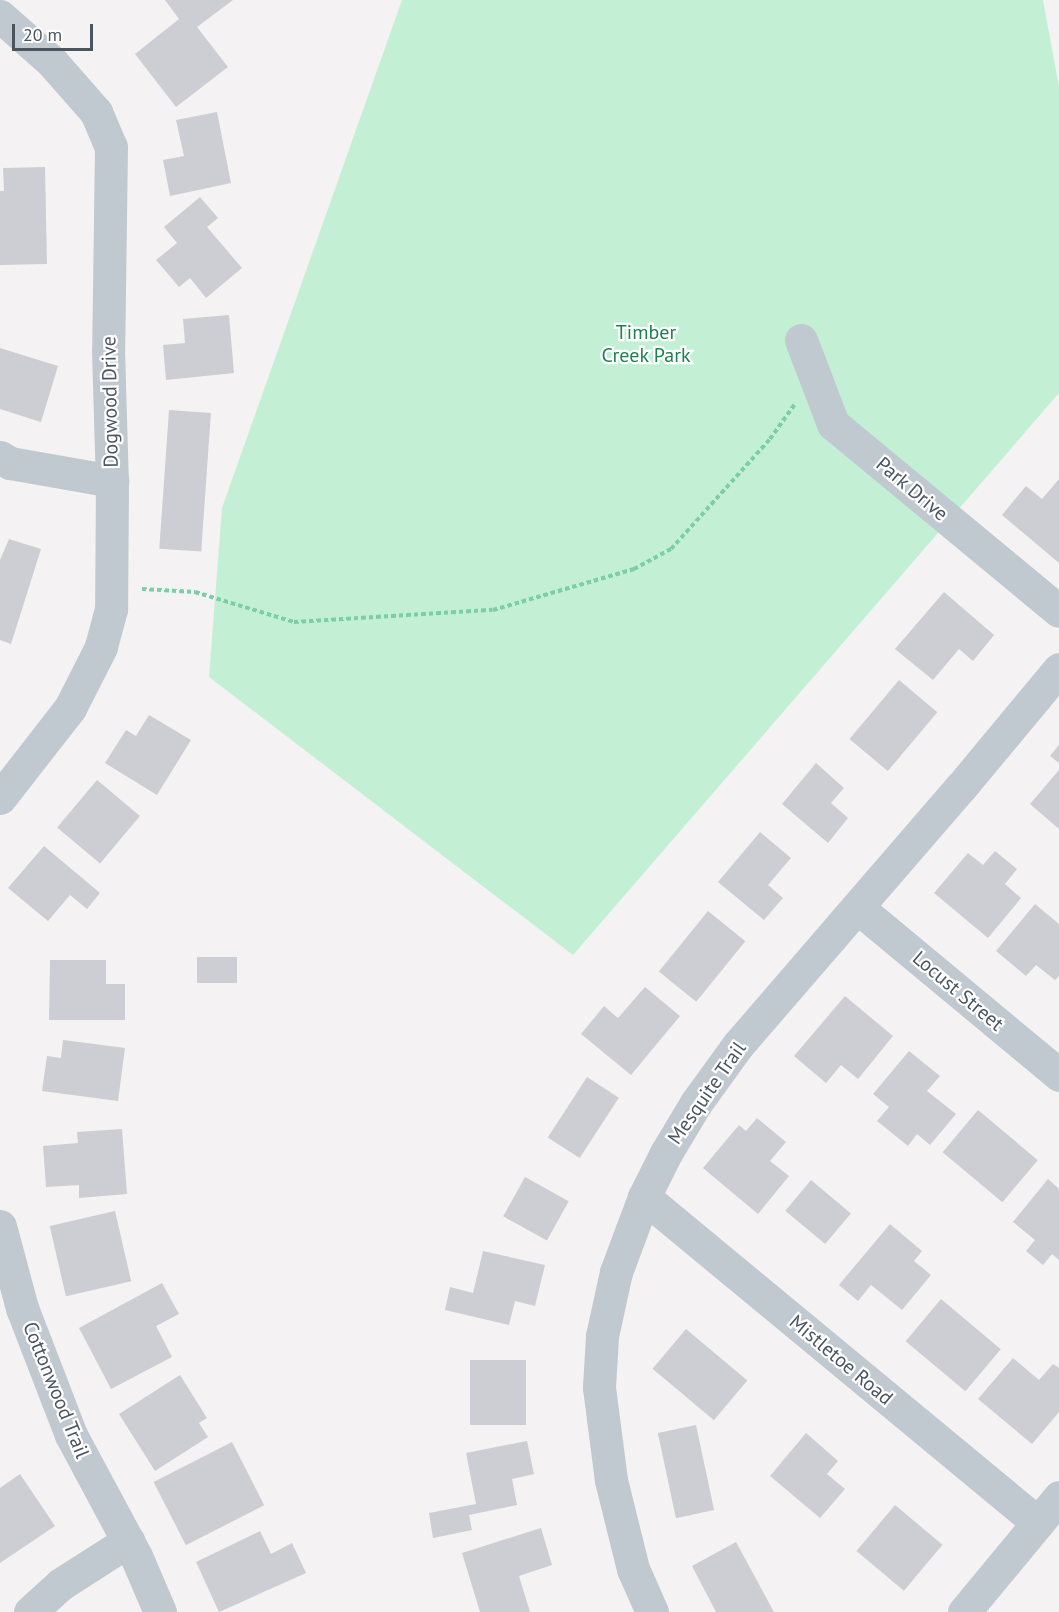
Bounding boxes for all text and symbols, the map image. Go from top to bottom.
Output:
scale bar [15,12,96,50]
text: 20 m [23,23,62,46]
park label: Timber Creek Park [601,321,691,368]
street label: Dogwood Drive [97,336,123,468]
street label: Park Drive [871,452,953,526]
street label: Locust Street [908,946,1008,1036]
street label: Mesquite Trail [663,1037,751,1149]
street label: Mistletoe Road [784,1310,898,1410]
street label: Cottonwood Trail [18,1318,94,1462]

